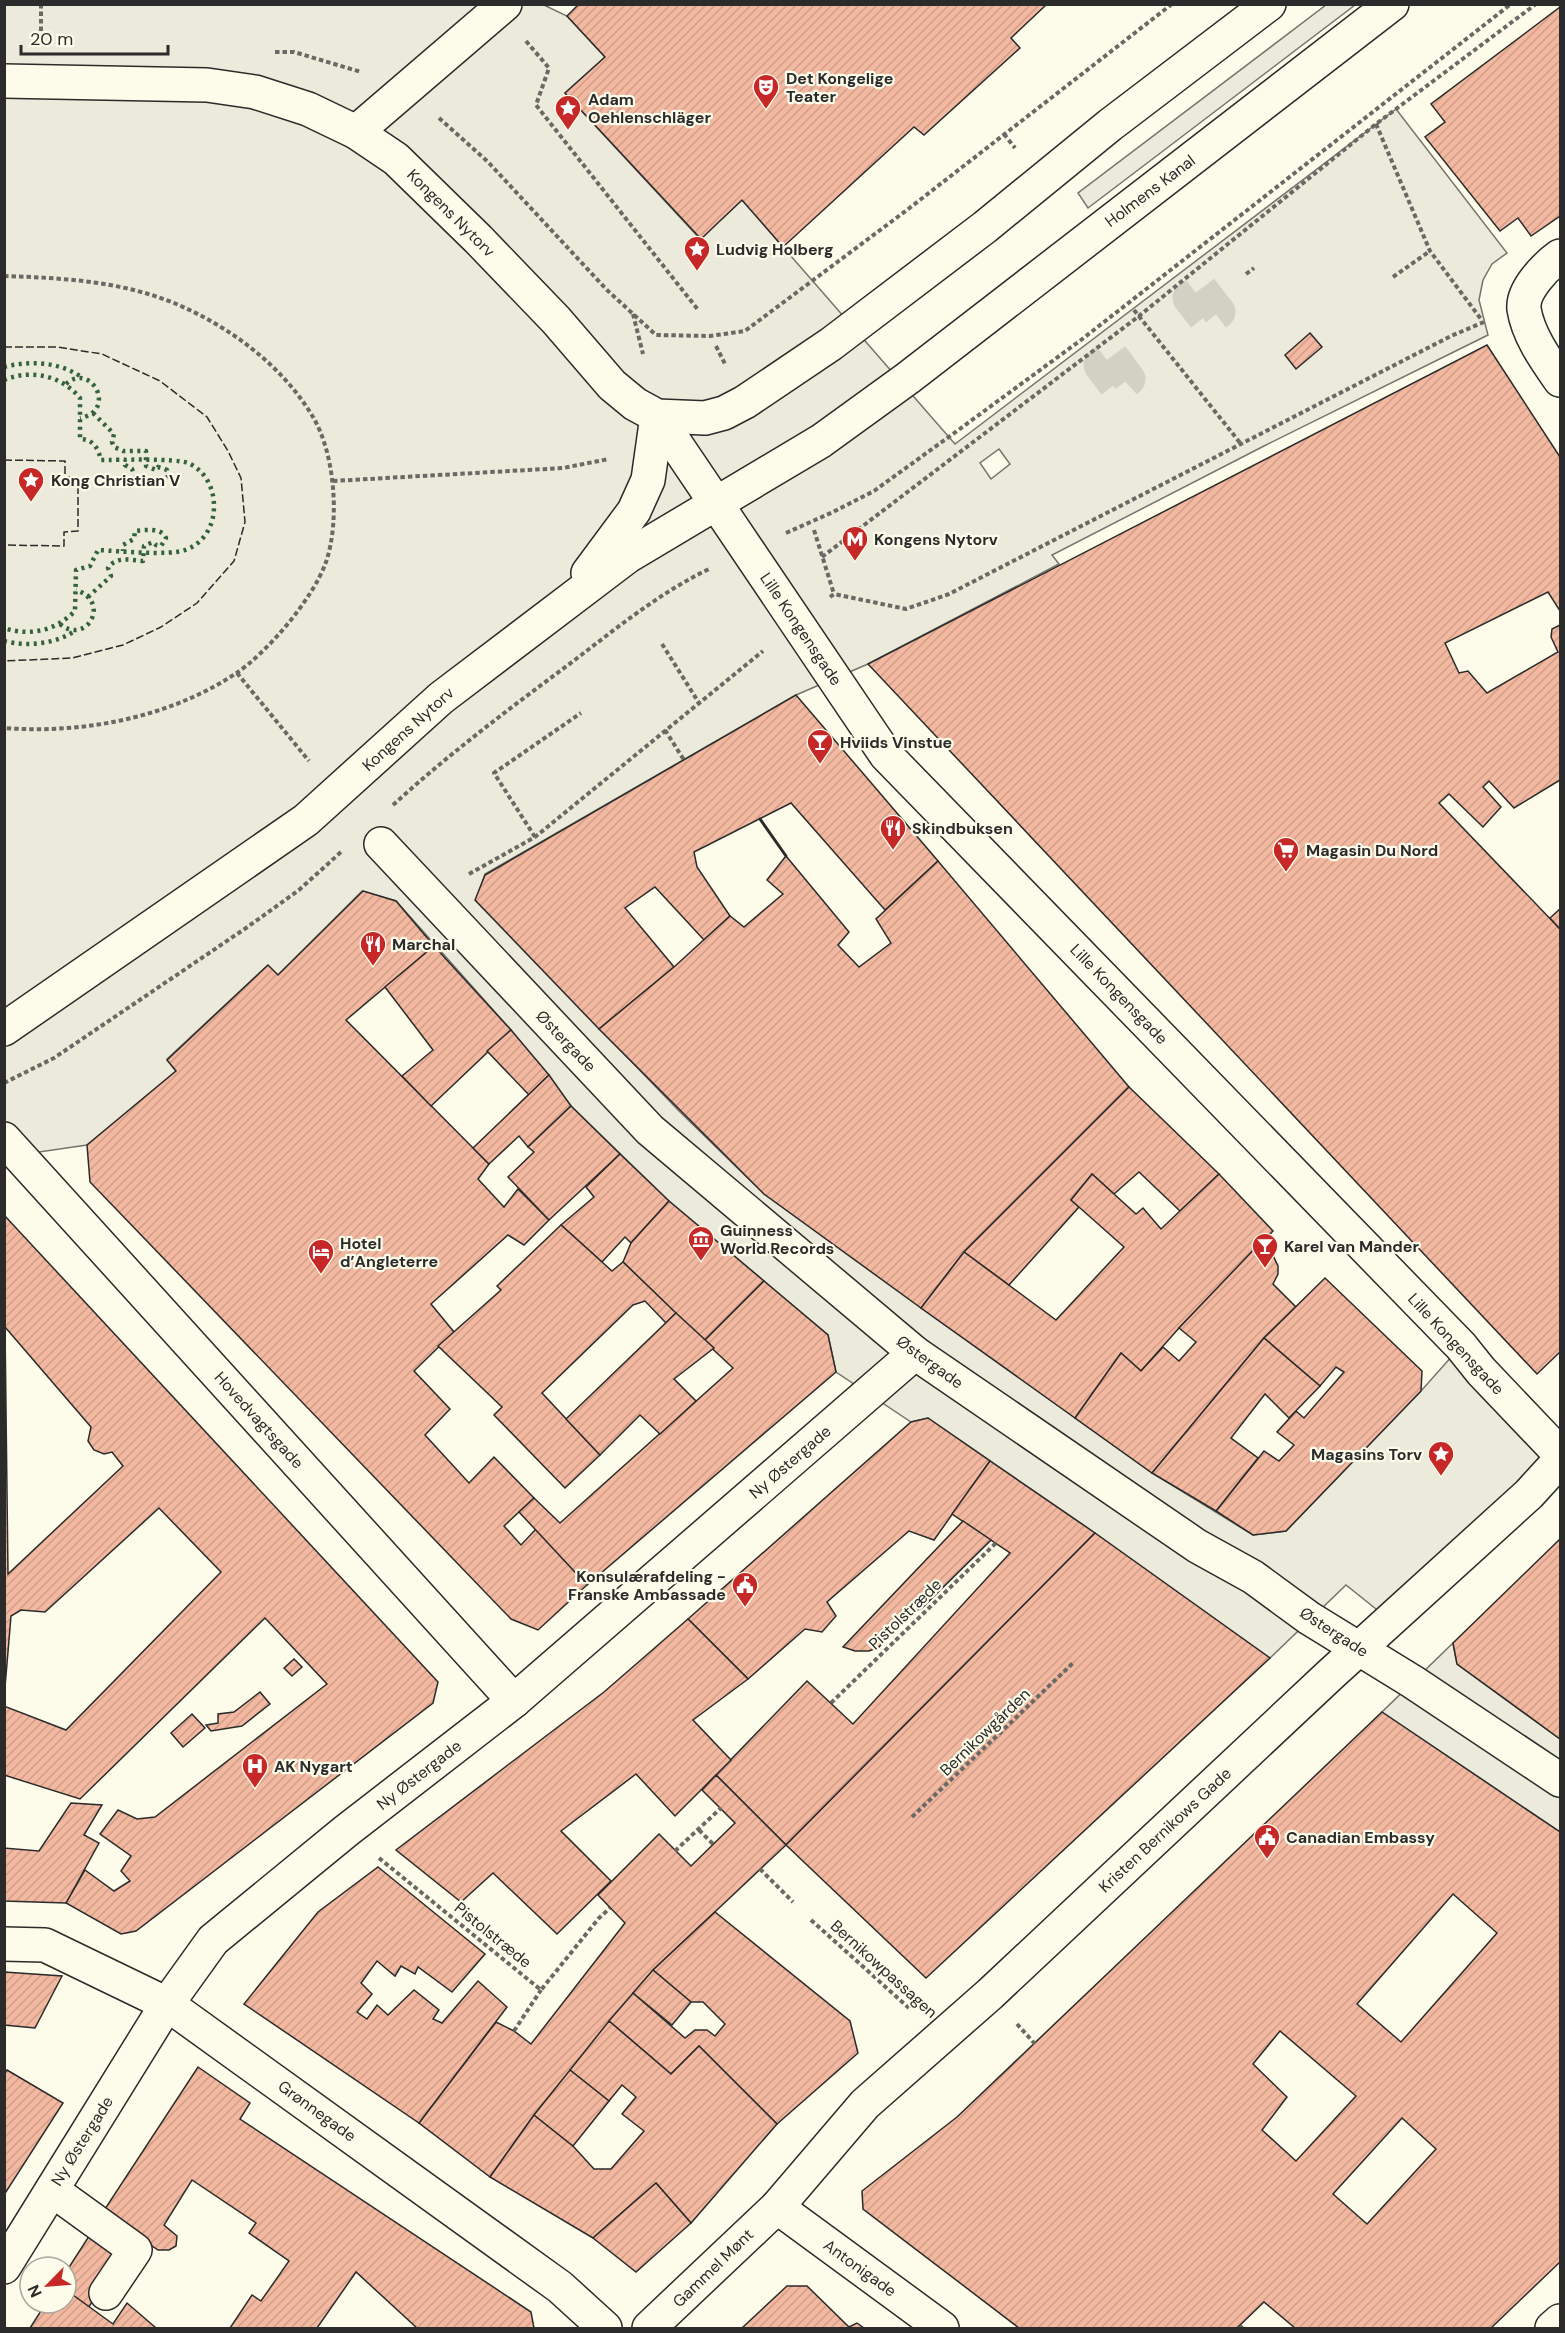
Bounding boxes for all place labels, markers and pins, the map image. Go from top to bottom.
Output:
place label: Det Kongelige Teater [786,68,893,107]
theatre icon: Det Kongelige Teater [751,72,781,110]
place label: Adam Oehlenschläger [588,89,711,128]
place icon: Adam Oehlenschläger [553,93,583,131]
place icon: Ludvig Holberg [682,234,712,272]
place label: Ludvig Holberg [716,239,833,260]
place icon: Kong Christian V [16,465,46,503]
place label: Kong Christian V [51,470,181,491]
metro station icon: Kongens Nytorv [840,524,870,562]
place label: Kongens Nytorv [874,529,998,550]
bar icon: Hviids Vinstue [805,727,835,765]
place label: Hviids Vinstue [840,732,952,753]
restaurant icon: Skindbuksen [878,813,908,851]
place label: Skindbuksen [912,818,1013,839]
supermarket icon: Magasin Du Nord [1271,835,1301,873]
place label: Magasin Du Nord [1306,840,1438,861]
restaurant icon: Marchal [358,929,388,967]
place label: Marchal [392,934,455,955]
place label: Guinness World Records [720,1220,834,1259]
museum icon: Guinness World Records [686,1224,716,1262]
bar icon: Karel van Mander [1250,1231,1280,1269]
place label: Hotel d’Angleterre [340,1233,438,1272]
place label: Karel van Mander [1284,1236,1419,1257]
hotel icon: Hotel d’Angleterre [306,1237,336,1275]
place icon: Magasins Torv [1426,1439,1456,1477]
place label: Magasins Torv [1311,1444,1422,1465]
place label: Konsulærafdeling - Franske Ambassade [568,1566,726,1605]
public building icon: Konsulærafdeling - Franske Ambassade [730,1570,760,1608]
hospital icon: AK Nygart [240,1751,270,1789]
place label: AK Nygart [274,1756,353,1777]
public building icon: Canadian Embassy [1252,1822,1282,1860]
place label: Canadian Embassy [1286,1827,1435,1848]

